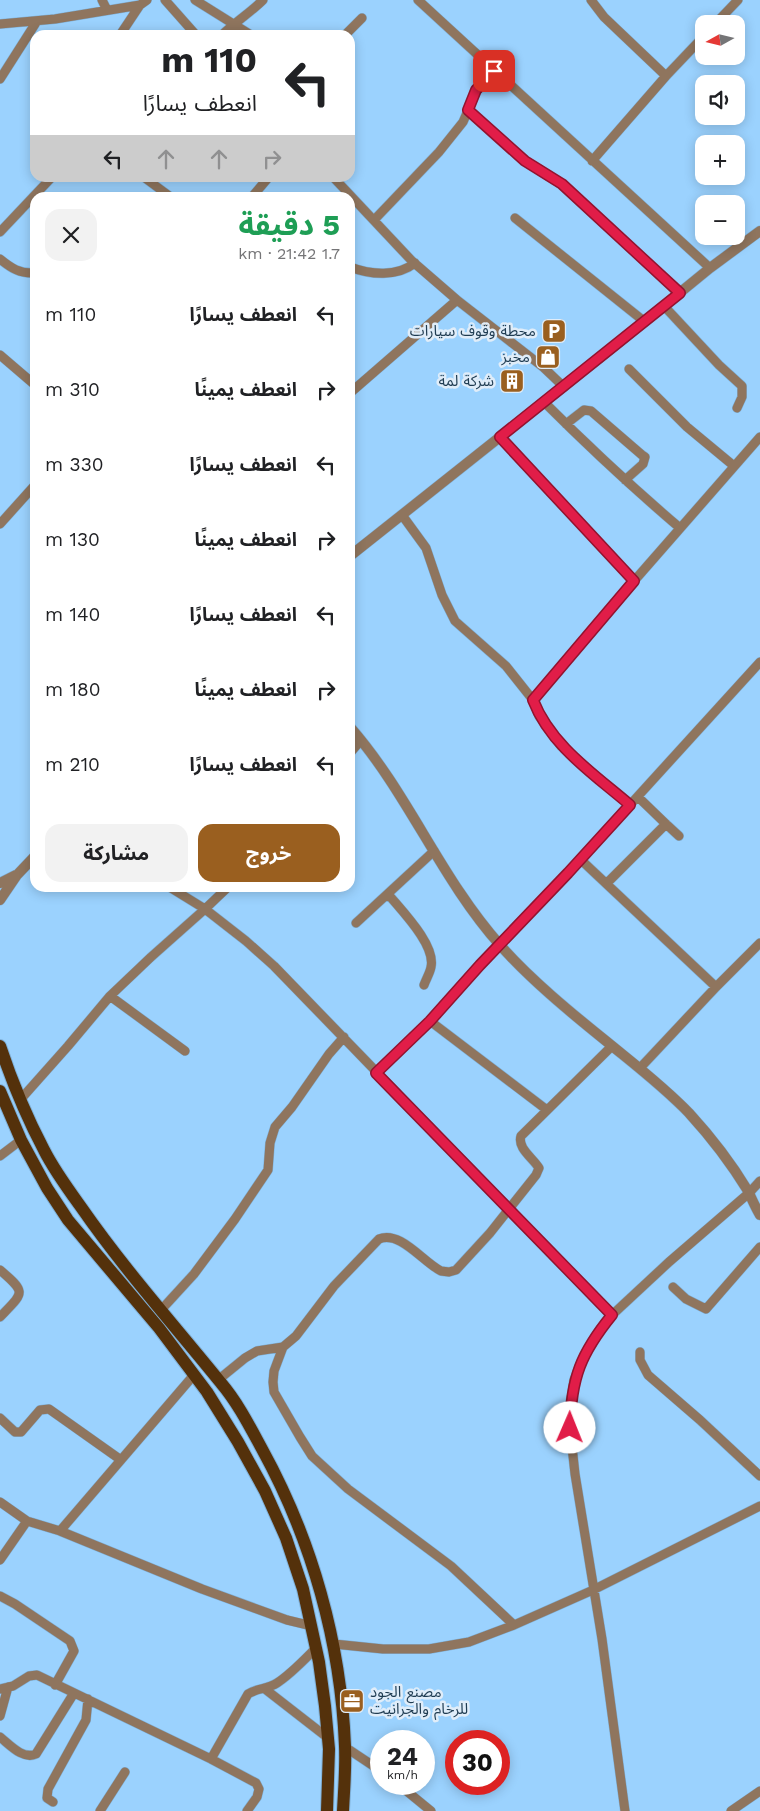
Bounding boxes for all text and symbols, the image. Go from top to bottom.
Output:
north arrow [695,15,745,65]
map controls [695,15,745,245]
text: 110 m [161,39,257,81]
icon: left [275,50,340,115]
pin [473,50,515,92]
icon: arrive [480,57,508,85]
button: sound [695,75,745,125]
text: انعطف يسارًا [143,91,257,116]
button: + [695,135,745,185]
icon: left [99,145,127,173]
icon: ahead [152,145,180,173]
icon: ahead [205,145,233,173]
icon: right [258,145,286,173]
button: − [695,195,745,245]
text: 5 دقيقة [238,207,340,242]
button: close [45,209,97,261]
text: 1.7 km · 21:42 [238,244,340,263]
icon: left [312,301,340,329]
text: 110 m [45,303,96,326]
text: انعطف يسارًا [189,303,297,326]
parking icon: محطة وقوف سيارات [541,318,567,344]
place label: محطة وقوف سيارات [410,322,536,340]
shop icon: مخبز [535,344,561,370]
place label: مخبز [500,348,530,366]
building icon: شركة لمة [499,368,525,394]
place label: شركة لمة [438,372,494,390]
icon: right [312,376,340,404]
text: 310 m [45,378,100,401]
text: انعطف يمينًا [194,378,297,401]
icon: left [312,451,340,479]
text: 330 m [45,453,104,476]
text: انعطف يسارًا [189,453,297,476]
icon: right [312,526,340,554]
text: 130 m [45,528,100,551]
text: انعطف يمينًا [194,528,297,551]
icon: left [312,601,340,629]
text: 140 m [45,603,100,626]
text: انعطف يسارًا [189,603,297,626]
icon: right [312,676,340,704]
text: 180 m [45,678,101,701]
text: انعطف يمينًا [194,678,297,701]
icon: left [312,751,340,779]
text: 210 m [45,753,100,776]
text: انعطف يسارًا [189,753,297,776]
button: مشاركة [45,824,188,882]
button: خروج [198,824,340,882]
position arrow [543,1401,595,1453]
place label: مصنع الجود للرخام والجرانيت [370,1683,468,1720]
office icon: مصنع الجود للرخام والجرانيت [339,1688,365,1714]
speed limit sign: 30 [445,1730,510,1795]
text: 24 [387,1742,418,1771]
text: km/h [387,1768,418,1782]

